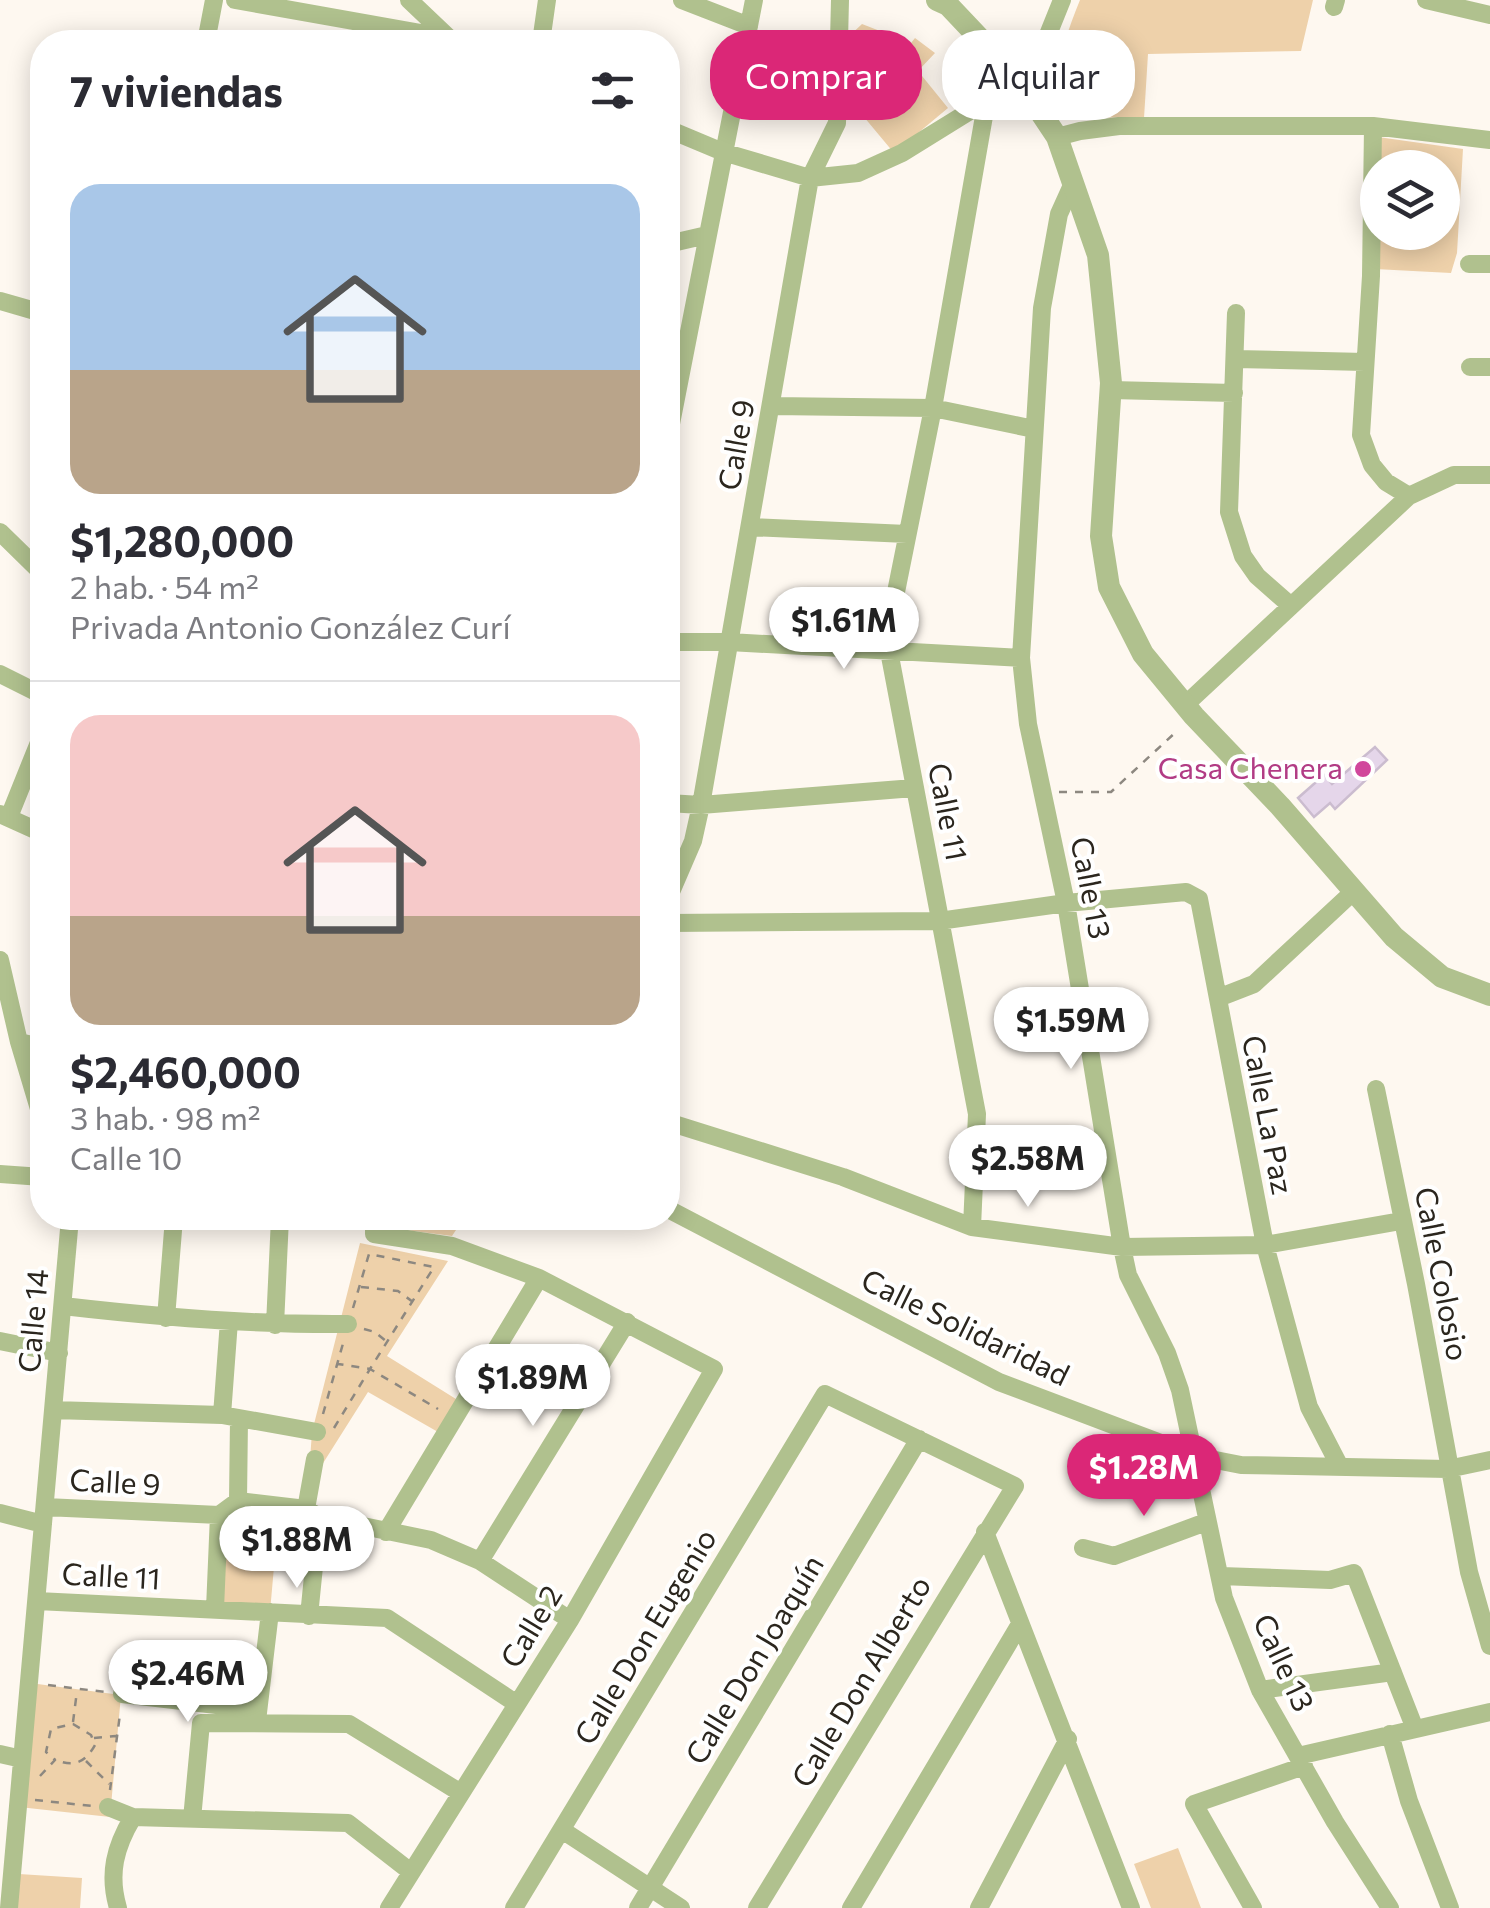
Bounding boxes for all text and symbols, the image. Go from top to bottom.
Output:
chip: Comprar [710,30,922,120]
chip: Alquilar [942,30,1135,120]
icon: filters [585,63,640,118]
text: 7 viviendas [70,64,283,116]
map controls [1360,150,1460,250]
button: layers [1360,150,1460,250]
icon: home [265,249,445,429]
street label: Calle 9 [708,396,761,493]
text: $1,280,000 [70,514,294,566]
text: 2 hab. · 54 m² [70,566,259,606]
pin: $1.61M [763,587,925,672]
text: $1.61M [791,599,897,639]
text: Privada Antonio González Curí [70,606,511,646]
place label: Casa Chenera [1158,748,1343,785]
marker: Casa Chenera [1352,758,1374,780]
street label: Calle 11 [922,760,977,863]
icon: home [265,780,445,960]
street label: Calle 13 [1064,833,1120,942]
pin: $1.59M [990,987,1152,1072]
text: $1.59M [1016,999,1126,1039]
street label: Calle La Paz [1236,1032,1303,1197]
text: $2,460,000 [70,1045,301,1097]
text: 3 hab. · 98 m² [70,1097,261,1137]
pin: $2.58M [947,1125,1109,1210]
text: Calle 10 [70,1137,182,1177]
text: $2.58M [971,1137,1085,1177]
street label: Calle Colosio [1408,1184,1478,1363]
street label: Calle Solidaridad [856,1259,1076,1392]
street label: Calle 14 [9,1267,54,1374]
pin: $1.89M [452,1344,614,1429]
text: $1.89M [477,1356,589,1396]
pin: $1.28M [1063,1434,1225,1519]
text: $1.28M [1089,1446,1199,1486]
street label: Calle 9 [69,1460,162,1501]
pin: $1.88M [216,1506,378,1591]
text: $1.88M [241,1518,353,1558]
street label: Calle Don Eugenio [565,1521,723,1750]
street label: Calle Don Joaquín [676,1547,830,1770]
street label: Calle 11 [61,1553,161,1596]
street label: Calle Don Alberto [782,1568,937,1793]
street label: Calle 2 [491,1578,569,1674]
street label: Calle 13 [1247,1607,1324,1716]
pin: $2.46M [107,1640,269,1725]
text: $2.46M [130,1652,246,1692]

